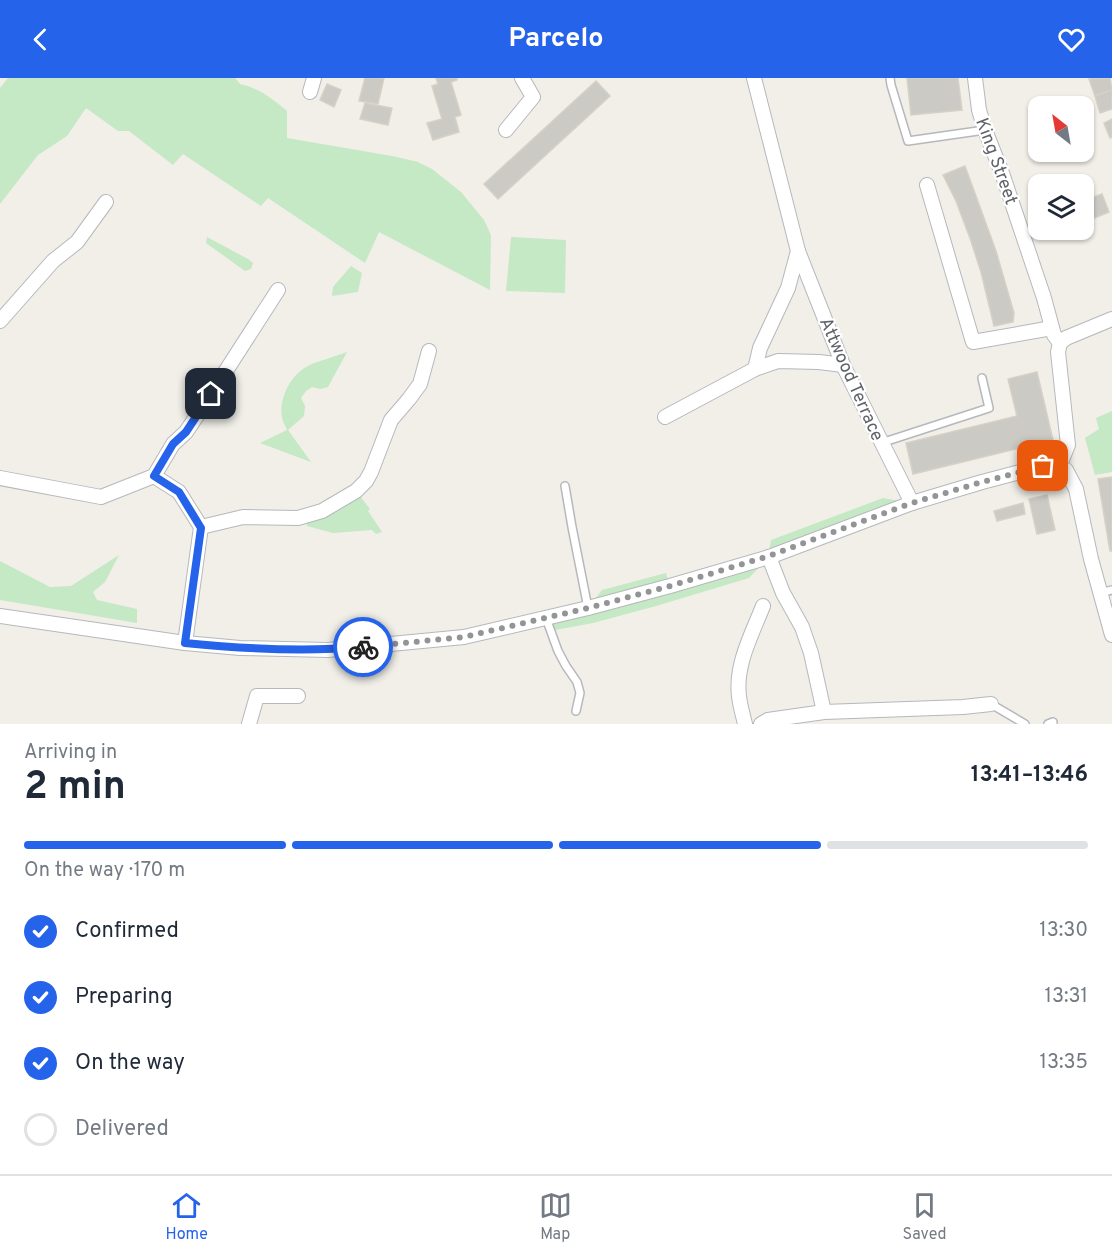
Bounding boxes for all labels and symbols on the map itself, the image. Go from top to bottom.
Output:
north arrow [1028,96,1094,162]
street label: King Street [969,115,1022,208]
street label: Attwood Terrace [813,314,888,445]
pin [185,368,236,419]
pin [1017,440,1068,491]
courier [333,617,393,677]

